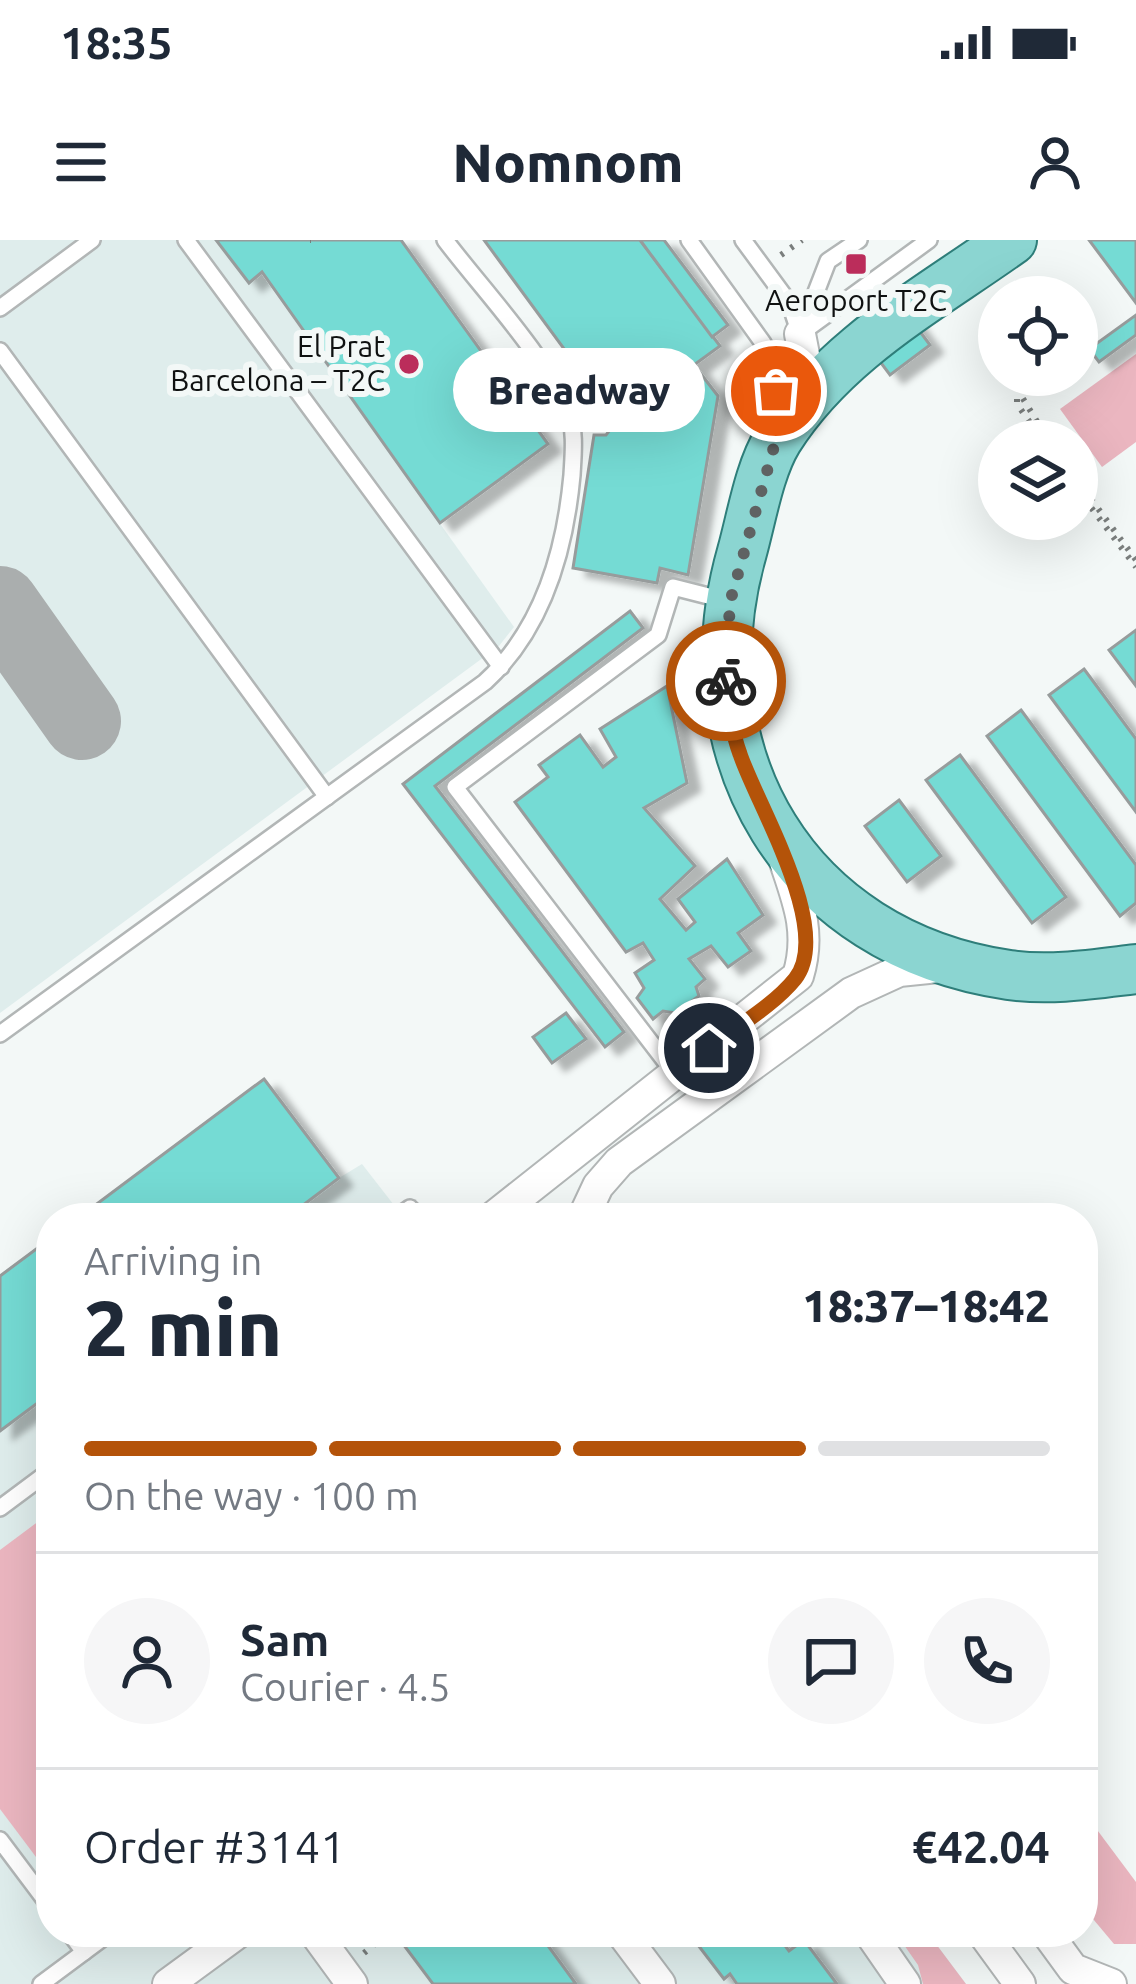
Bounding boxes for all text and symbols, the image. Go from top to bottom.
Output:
text: 18:35 [60,17,173,68]
icon: menu [48,129,114,195]
icon: person [1022,129,1088,195]
text: Nomnom [452,132,684,192]
marker: Aeroport T2C [843,251,869,277]
map controls [978,276,1098,540]
button: locate [978,276,1098,396]
place label: Aeroport T2C [765,283,947,317]
place label: El Prat Barcelona – T2C [170,329,385,397]
pin [725,340,827,442]
callout: Breadway [452,349,704,433]
marker: El Prat Barcelona – T2C [396,351,422,377]
icon: bag [743,358,809,424]
text: Breadway [488,368,670,411]
button: layers [978,420,1098,540]
courier [666,621,786,741]
icon: bike [693,648,759,714]
pin [658,997,760,1099]
icon: home [676,1015,742,1081]
text: Arriving in [84,1239,262,1282]
text: 18:37–18:42 [802,1280,1050,1331]
text: 2 min [84,1283,282,1371]
text: On the way · 100 m [84,1474,419,1517]
button: person [84,1598,210,1724]
button: chat [768,1598,894,1724]
button: phone [924,1598,1050,1724]
text: Sam [240,1614,329,1665]
text: Courier · 4.5 [240,1665,451,1708]
text: Order #3141 [84,1821,346,1872]
text: €42.04 [912,1821,1050,1872]

